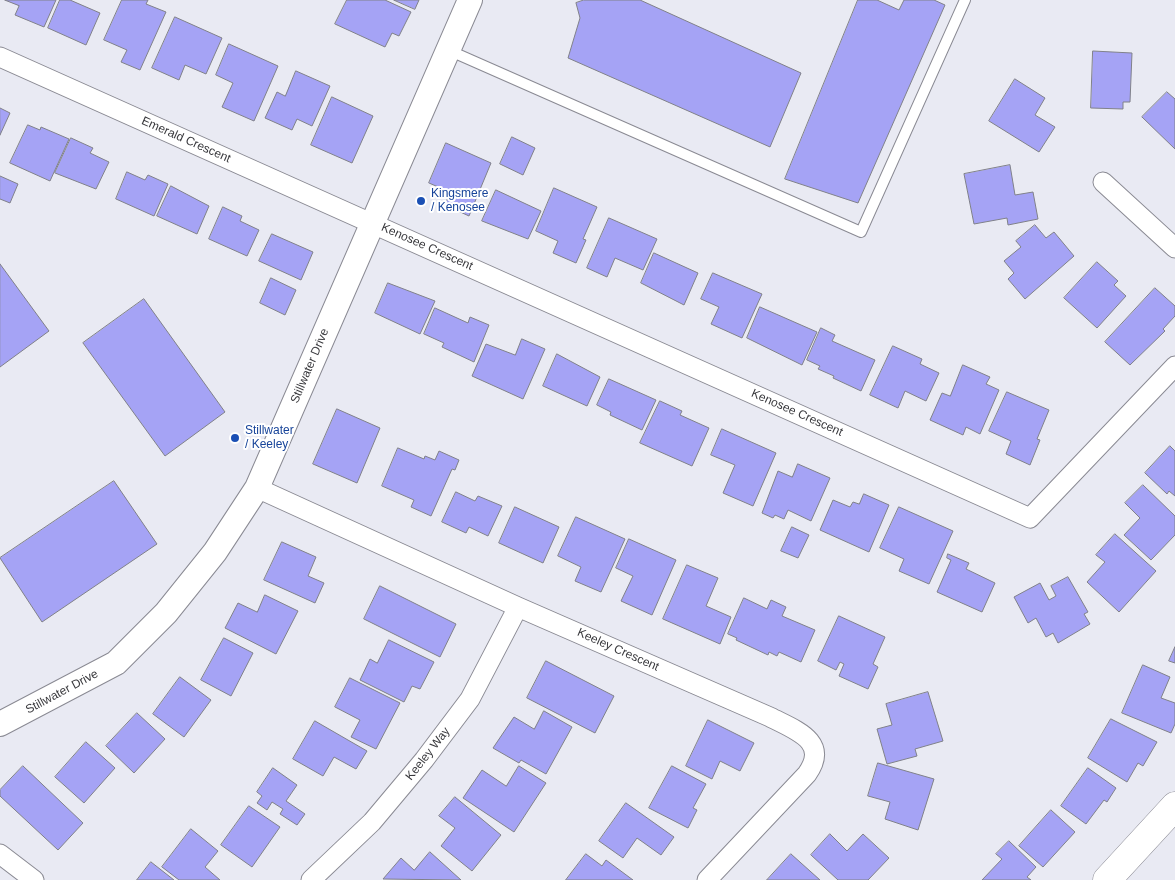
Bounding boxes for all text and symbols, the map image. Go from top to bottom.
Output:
street label: Emerald Crescent [139,114,233,166]
place label: Kingsmere / Kenosee [431,187,488,215]
marker: Kingsmere / Kenosee [415,195,427,207]
street label: Kenosee Crescent [379,220,475,274]
street label: Stillwater Drive [288,326,332,406]
street label: Kenosee Crescent [749,386,845,440]
place label: Stillwater / Keeley [245,424,294,452]
marker: Stillwater / Keeley [229,432,241,444]
street label: Keeley Crescent [575,626,661,674]
street label: Stillwater Drive [23,667,101,717]
street label: Keeley Way [403,725,453,783]

